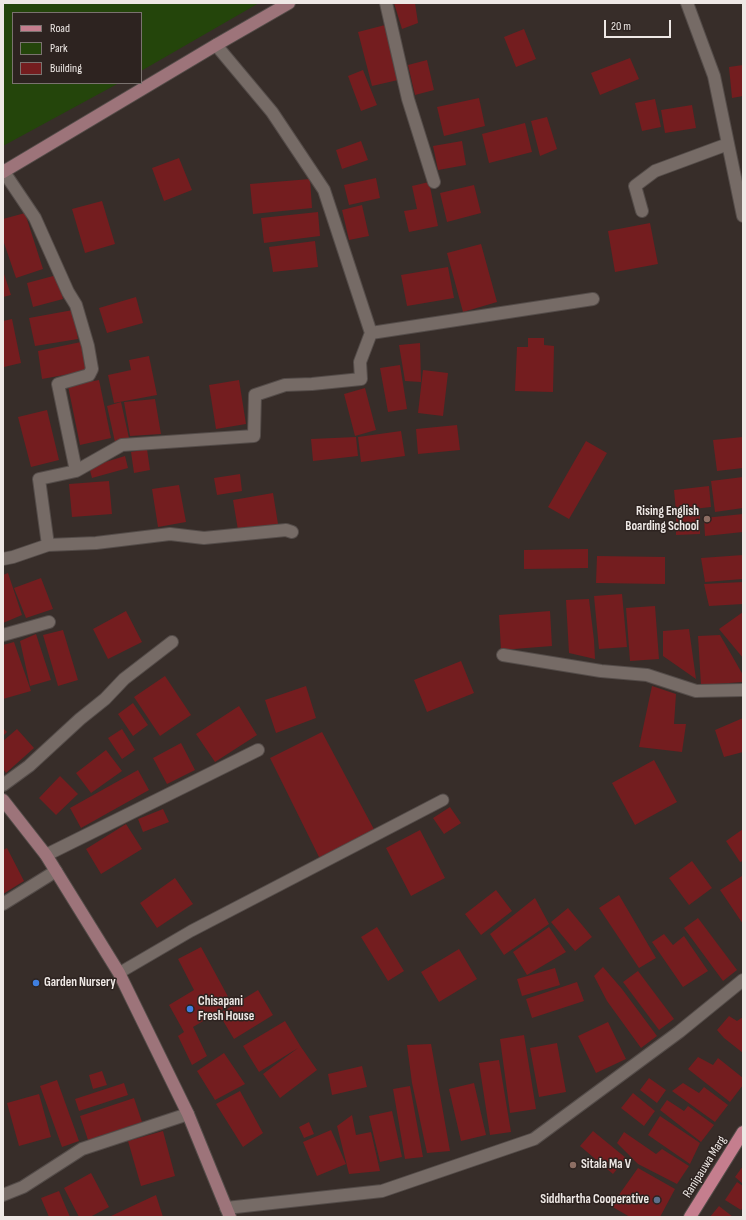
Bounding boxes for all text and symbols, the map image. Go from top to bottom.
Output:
legend [12,12,142,84]
scale bar [606,12,673,38]
text: 20 m [611,19,631,34]
text: Road [50,21,70,36]
text: Park [50,41,68,56]
text: Building [50,61,82,76]
place label: Rising English Boarding School [625,504,699,535]
marker: Rising English Boarding School [702,514,712,524]
place label: Garden Nursery [44,975,116,991]
marker: Garden Nursery [31,978,41,988]
place label: Chisapani Fresh House [198,994,254,1025]
marker: Chisapani Fresh House [185,1004,195,1014]
street label: Ranipauwa Marg [680,1133,730,1201]
place label: Sitala Ma V [581,1157,631,1173]
marker: Sitala Ma V [568,1160,578,1170]
place label: Siddhartha Cooperative [540,1192,649,1208]
marker: Siddhartha Cooperative [652,1195,662,1205]

